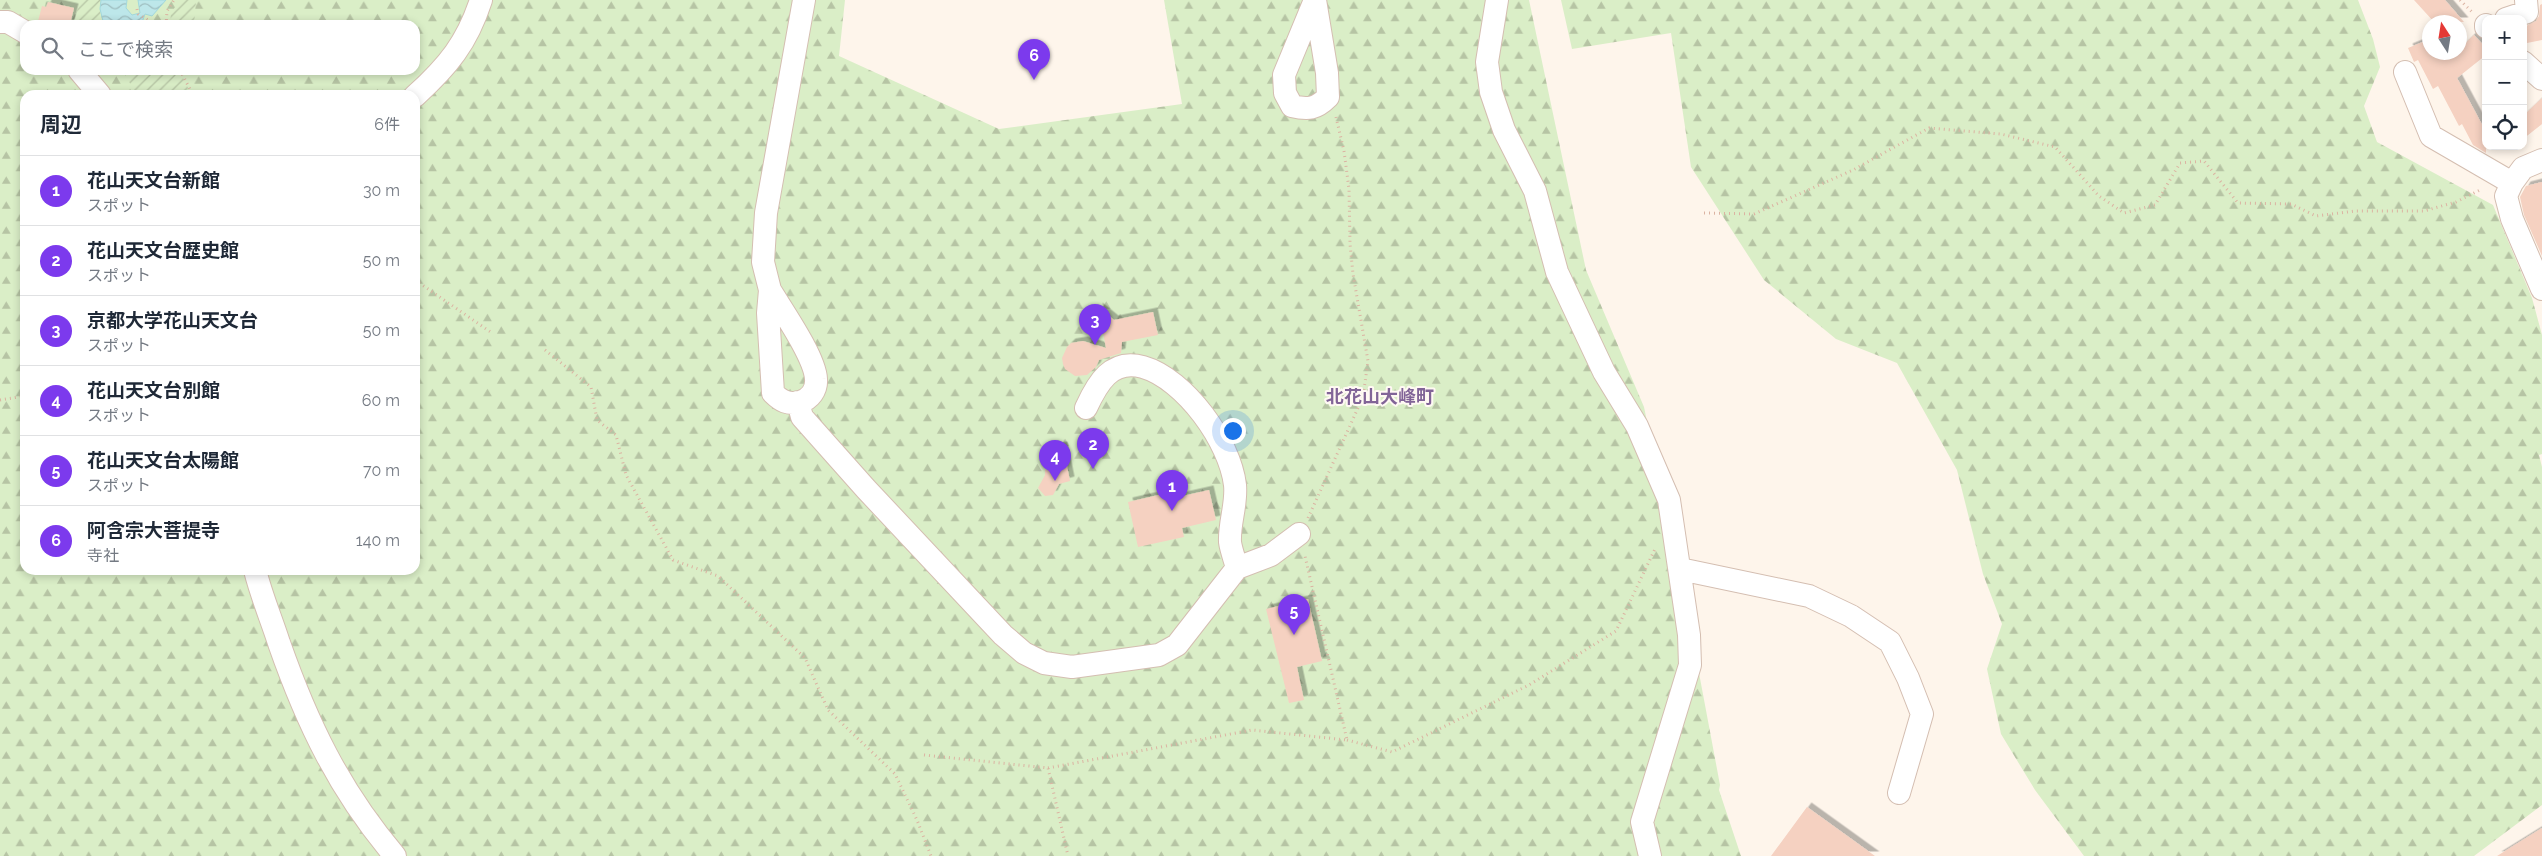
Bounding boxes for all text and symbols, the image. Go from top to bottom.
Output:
north arrow [2422,15,2467,60]
map controls [2482,15,2527,150]
button: + [2482,15,2527,60]
search box [20,20,420,75]
icon: search [38,34,66,62]
text: ここで検索 [78,38,173,60]
pin: 6 [1018,39,1050,80]
button: − [2482,60,2527,105]
button: locate [2482,105,2527,150]
text: 周辺 [40,112,82,137]
text: 6件 [374,115,400,134]
text: 花山天文台新館 [87,169,220,191]
text: 1 [52,181,60,200]
text: 30 m [363,181,400,200]
text: スポット [87,196,151,215]
text: 花山天文台歴史館 [87,239,239,261]
text: 2 [51,251,61,270]
text: 50 m [363,251,400,270]
text: スポット [87,266,151,285]
pin: 3 [1079,304,1111,345]
text: 京都大学花山天文台 [87,309,258,331]
text: 3 [52,321,60,340]
text: 50 m [363,321,400,340]
text: スポット [87,336,151,355]
text: 花山天文台別館 [87,379,220,401]
district label: 北花山大峰町 [1326,386,1434,407]
text: 4 [51,391,61,410]
text: 60 m [362,391,400,410]
text: スポット [87,406,151,425]
your location [1220,418,1246,444]
pin: 2 [1077,428,1109,469]
pin: 4 [1039,440,1071,481]
text: 花山天文台太陽館 [87,449,239,471]
text: 5 [52,461,60,480]
text: 70 m [363,461,400,480]
pin: 1 [1156,470,1188,511]
text: スポット [87,476,151,495]
text: 阿含宗大菩提寺 [87,519,220,541]
text: 6 [51,531,61,550]
text: 140 m [356,531,400,550]
text: 寺社 [87,546,119,565]
pin: 5 [1278,594,1310,635]

